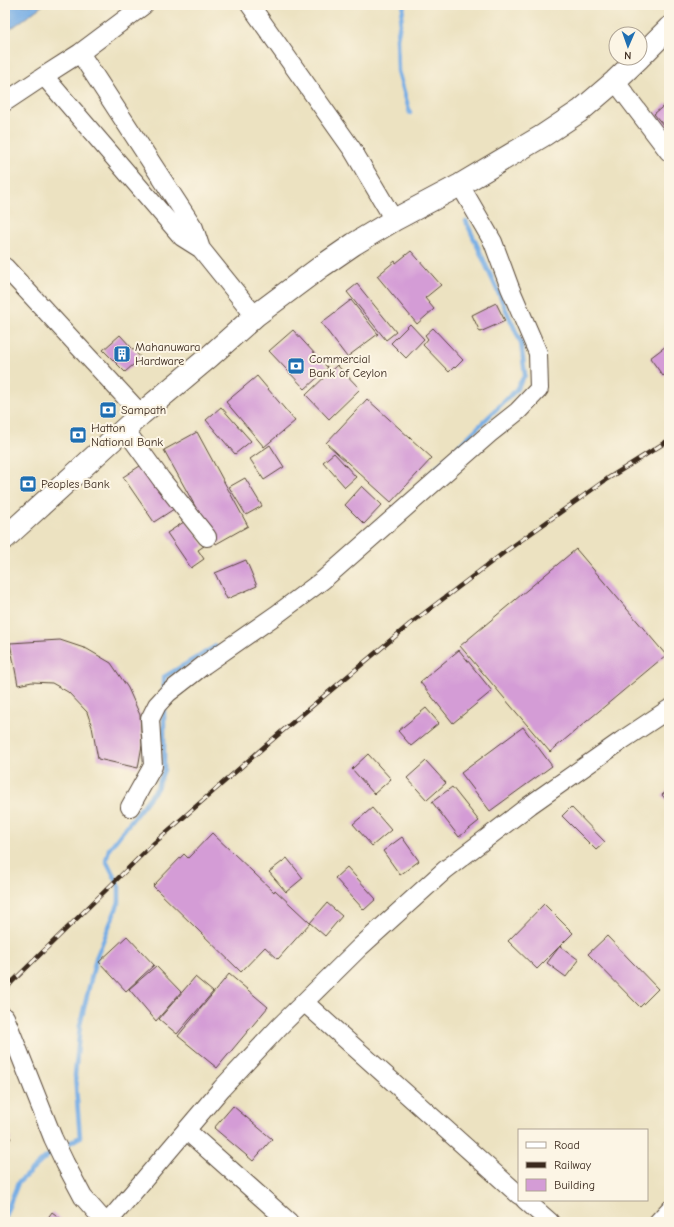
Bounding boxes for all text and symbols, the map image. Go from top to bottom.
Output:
north arrow [608,26,648,66]
text: N [624,49,631,62]
place label: Mahanuwara Hardware [135,340,201,368]
building icon: Mahanuwara Hardware [112,344,132,364]
place label: Commercial Bank of Ceylon [309,352,387,380]
bank icon: Commercial Bank of Ceylon [286,356,306,376]
bank icon: Sampath [98,400,118,420]
place label: Sampath [121,403,166,417]
place label: Hatton National Bank [91,421,163,449]
bank icon: Hatton National Bank [68,425,88,445]
bank icon: Peoples Bank [18,474,38,494]
place label: Peoples Bank [41,477,110,491]
legend [518,1129,648,1201]
text: Road [554,1138,580,1152]
text: Railway [554,1158,592,1172]
text: Building [554,1178,595,1192]

